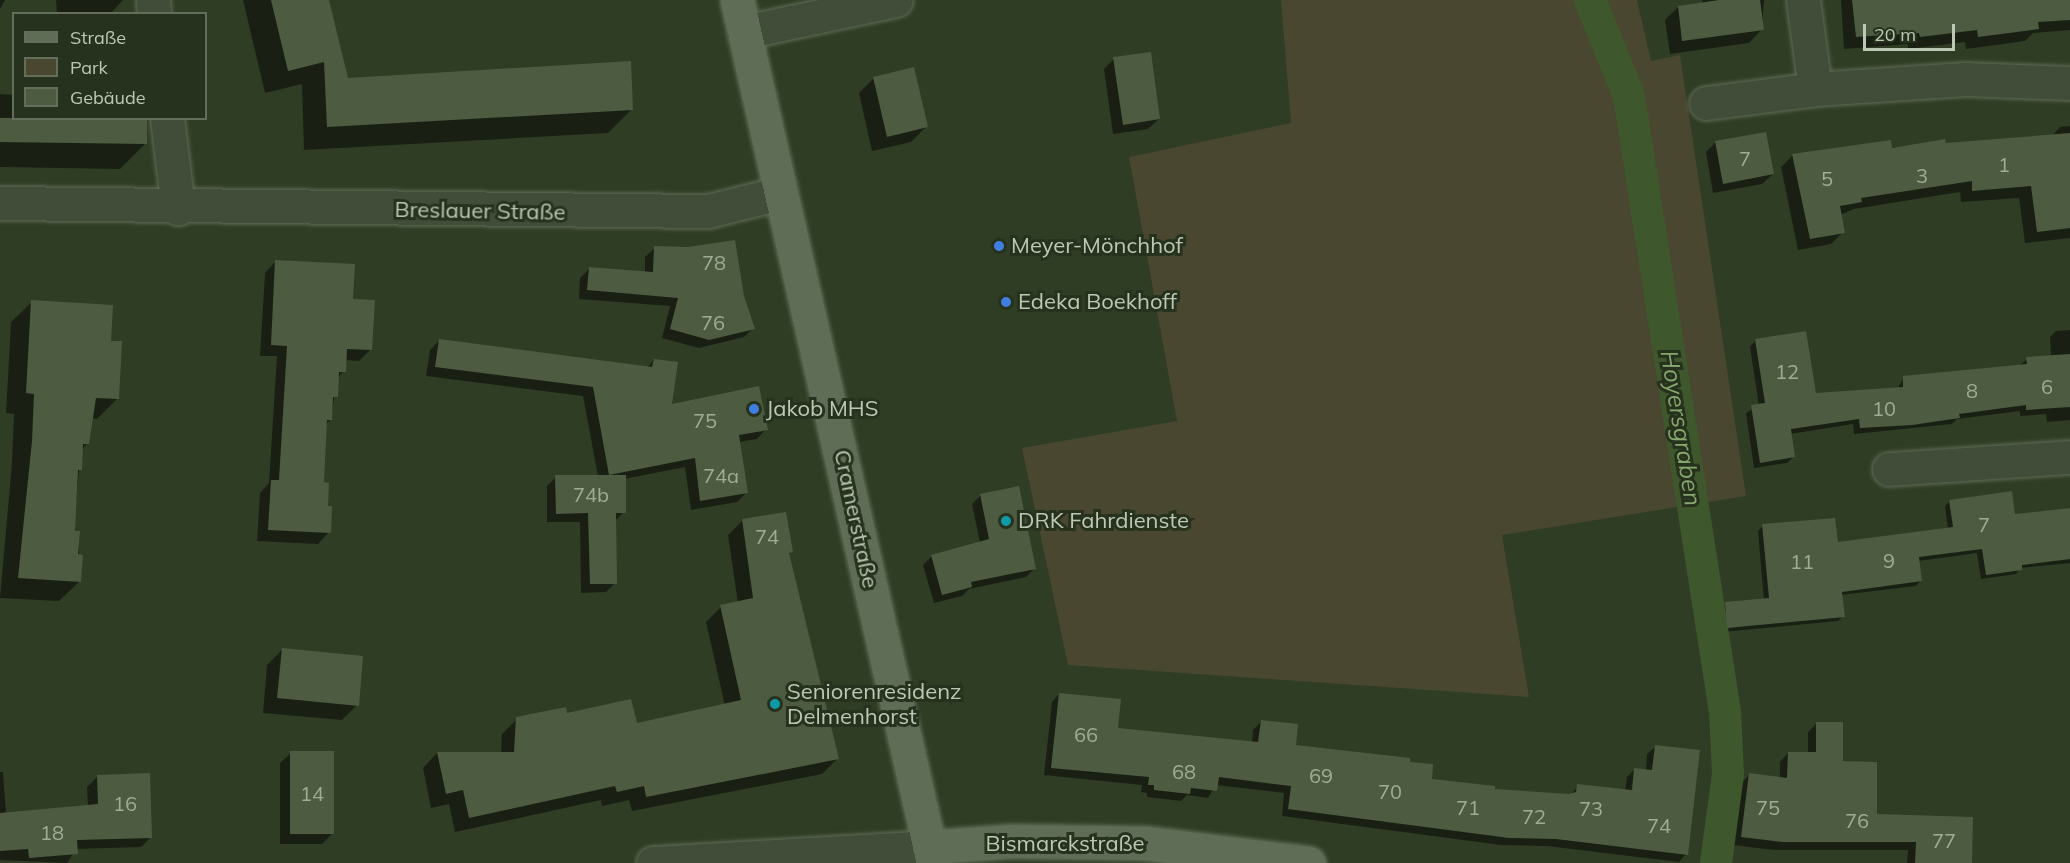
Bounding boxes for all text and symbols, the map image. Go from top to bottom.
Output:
legend [12,12,207,120]
scale bar [1866,12,1958,50]
text: 20 m [1874,23,1916,46]
text: Straße [70,26,126,49]
text: Park [70,56,108,79]
text: Gebäude [70,86,146,109]
house number: 7 [1739,146,1751,170]
house number: 1 [1998,152,2010,176]
house number: 3 [1916,163,1928,187]
house number: 5 [1821,166,1833,190]
street label: Breslauer Straße [394,196,566,226]
place label: Meyer-Mönchhof [1011,233,1183,259]
marker: Meyer-Mönchhof [992,239,1006,253]
house number: 78 [702,250,726,274]
place label: Edeka Boekhoff [1018,289,1177,315]
marker: Edeka Boekhoff [999,295,1013,309]
house number: 76 [701,310,725,334]
water label: Hoyersgraben [1654,348,1708,508]
house number: 12 [1775,359,1799,383]
house number: 6 [2041,374,2053,398]
house number: 8 [1966,378,1978,402]
place label: Jakob MHS [766,396,878,422]
house number: 10 [1872,396,1896,420]
marker: Jakob MHS [747,402,761,416]
house number: 75 [693,408,717,432]
street label: Cramerstraße [828,447,884,591]
house number: 74a [703,463,739,487]
house number: 74b [573,482,609,506]
place label: DRK Fahrdienste [1018,508,1189,534]
house number: 7 [1978,512,1990,536]
marker: DRK Fahrdienste [999,514,1013,528]
house number: 74 [755,524,779,548]
house number: 9 [1883,548,1895,572]
house number: 11 [1790,549,1814,573]
place label: Seniorenresidenz Delmenhorst [787,678,962,730]
marker: Seniorenresidenz Delmenhorst [768,697,782,711]
house number: 66 [1074,722,1098,746]
house number: 68 [1172,759,1196,783]
house number: 69 [1309,763,1333,787]
house number: 70 [1378,779,1402,803]
house number: 14 [300,781,324,805]
house number: 16 [113,791,137,815]
house number: 71 [1456,795,1480,819]
house number: 75 [1756,795,1780,819]
house number: 73 [1579,796,1603,820]
house number: 72 [1522,804,1546,828]
house number: 76 [1845,808,1869,832]
house number: 74 [1647,813,1671,837]
house number: 18 [40,820,64,844]
house number: 77 [1932,828,1956,852]
street label: Bismarckstraße [986,831,1144,857]

